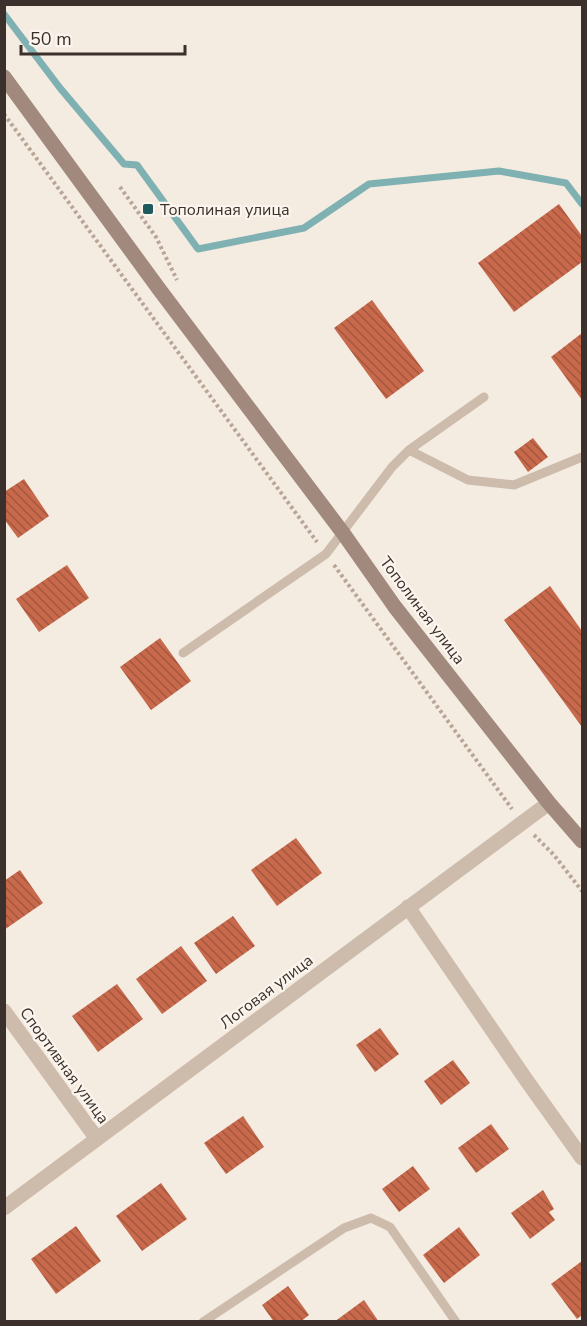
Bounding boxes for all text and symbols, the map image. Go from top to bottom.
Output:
scale bar [21,18,184,56]
text: 50 m [30,27,72,51]
place label: Тополиная улица [160,199,290,221]
marker: Тополиная улица [141,202,155,216]
street label: Тополиная улица [374,552,470,669]
street label: Логовая улица [215,949,318,1034]
street label: Спортивная улица [14,1003,114,1128]

